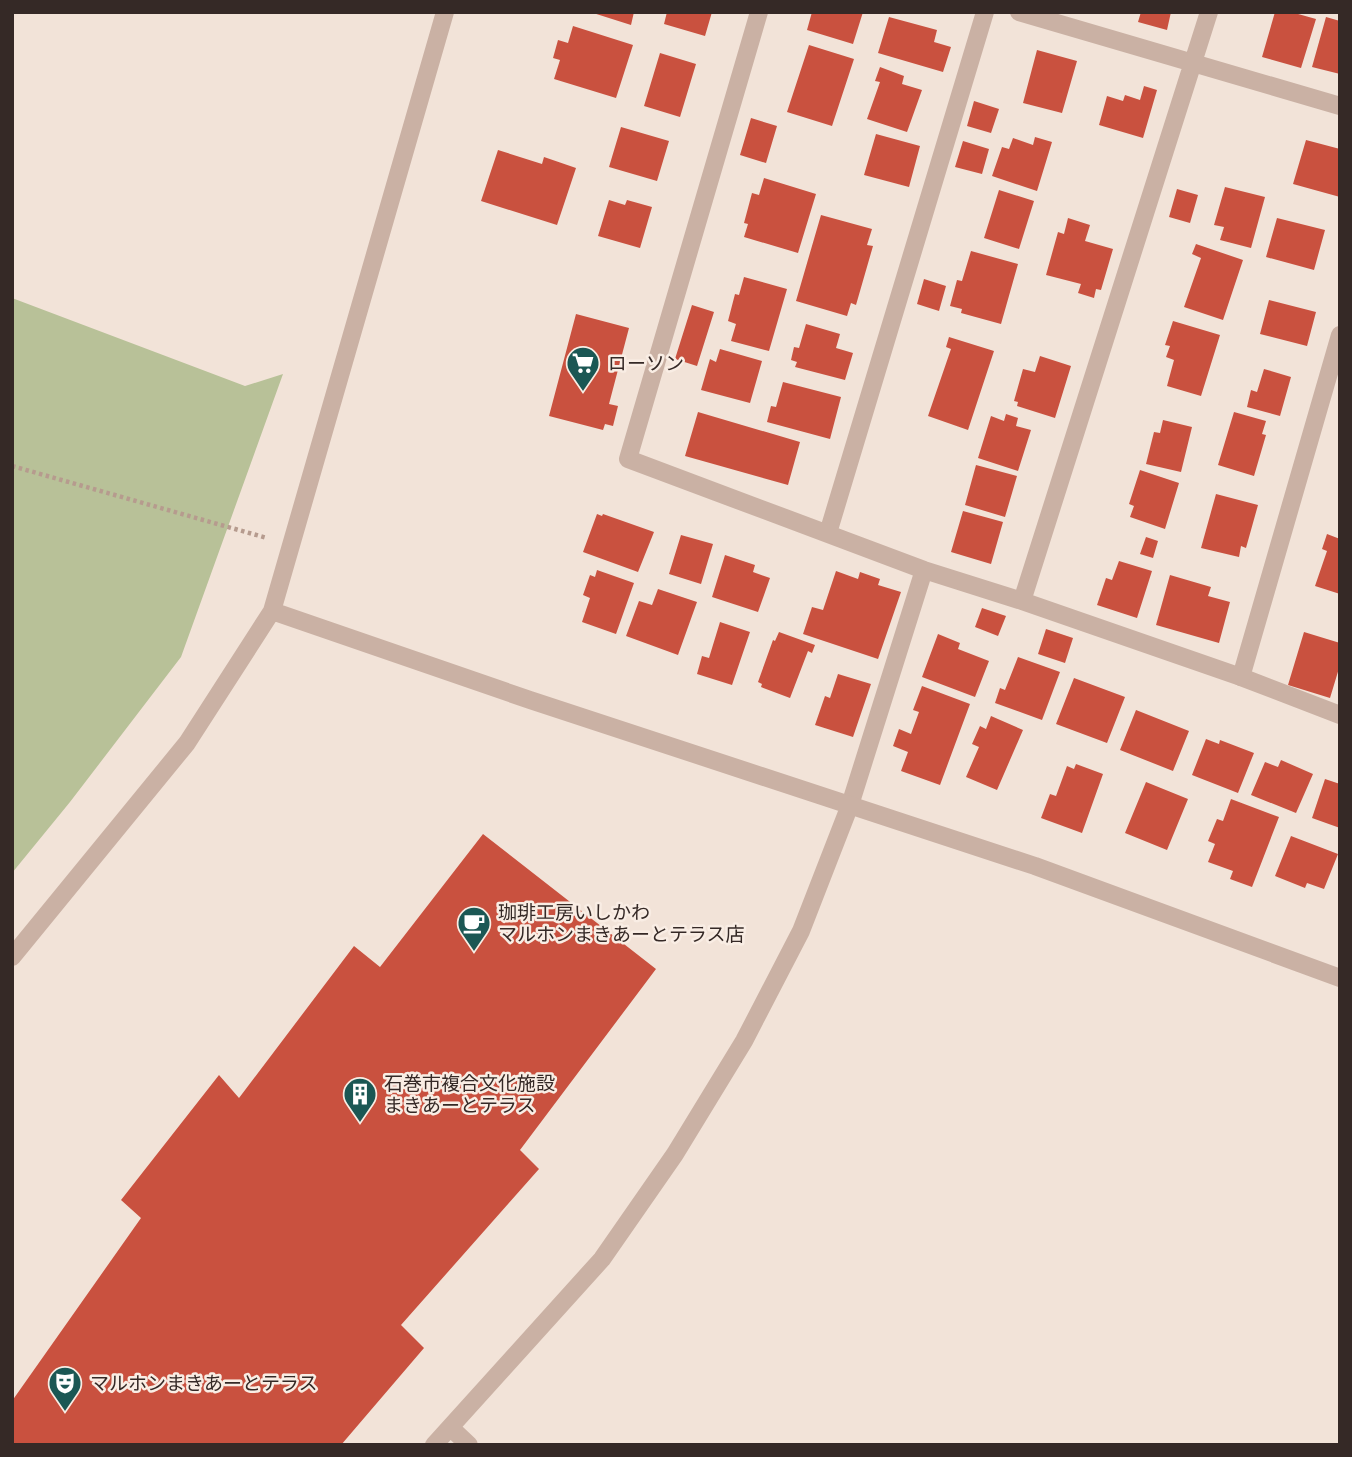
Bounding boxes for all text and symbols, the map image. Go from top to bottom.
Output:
supermarket icon: ローソン [564,344,602,393]
place label: ローソン [608,351,684,374]
place label: 珈琲工房いしかわ マルホンまきあーとテラス店 [498,900,745,945]
cafe icon: 珈琲工房いしかわ マルホンまきあーとテラス店 [455,904,493,953]
place label: 石巻市複合文化施設 まきあーとテラス [384,1071,555,1116]
building icon: 石巻市複合文化施設 まきあーとテラス [341,1075,379,1124]
theatre icon: マルホンまきあーとテラス [46,1364,84,1413]
place label: マルホンまきあーとテラス [90,1371,318,1394]

